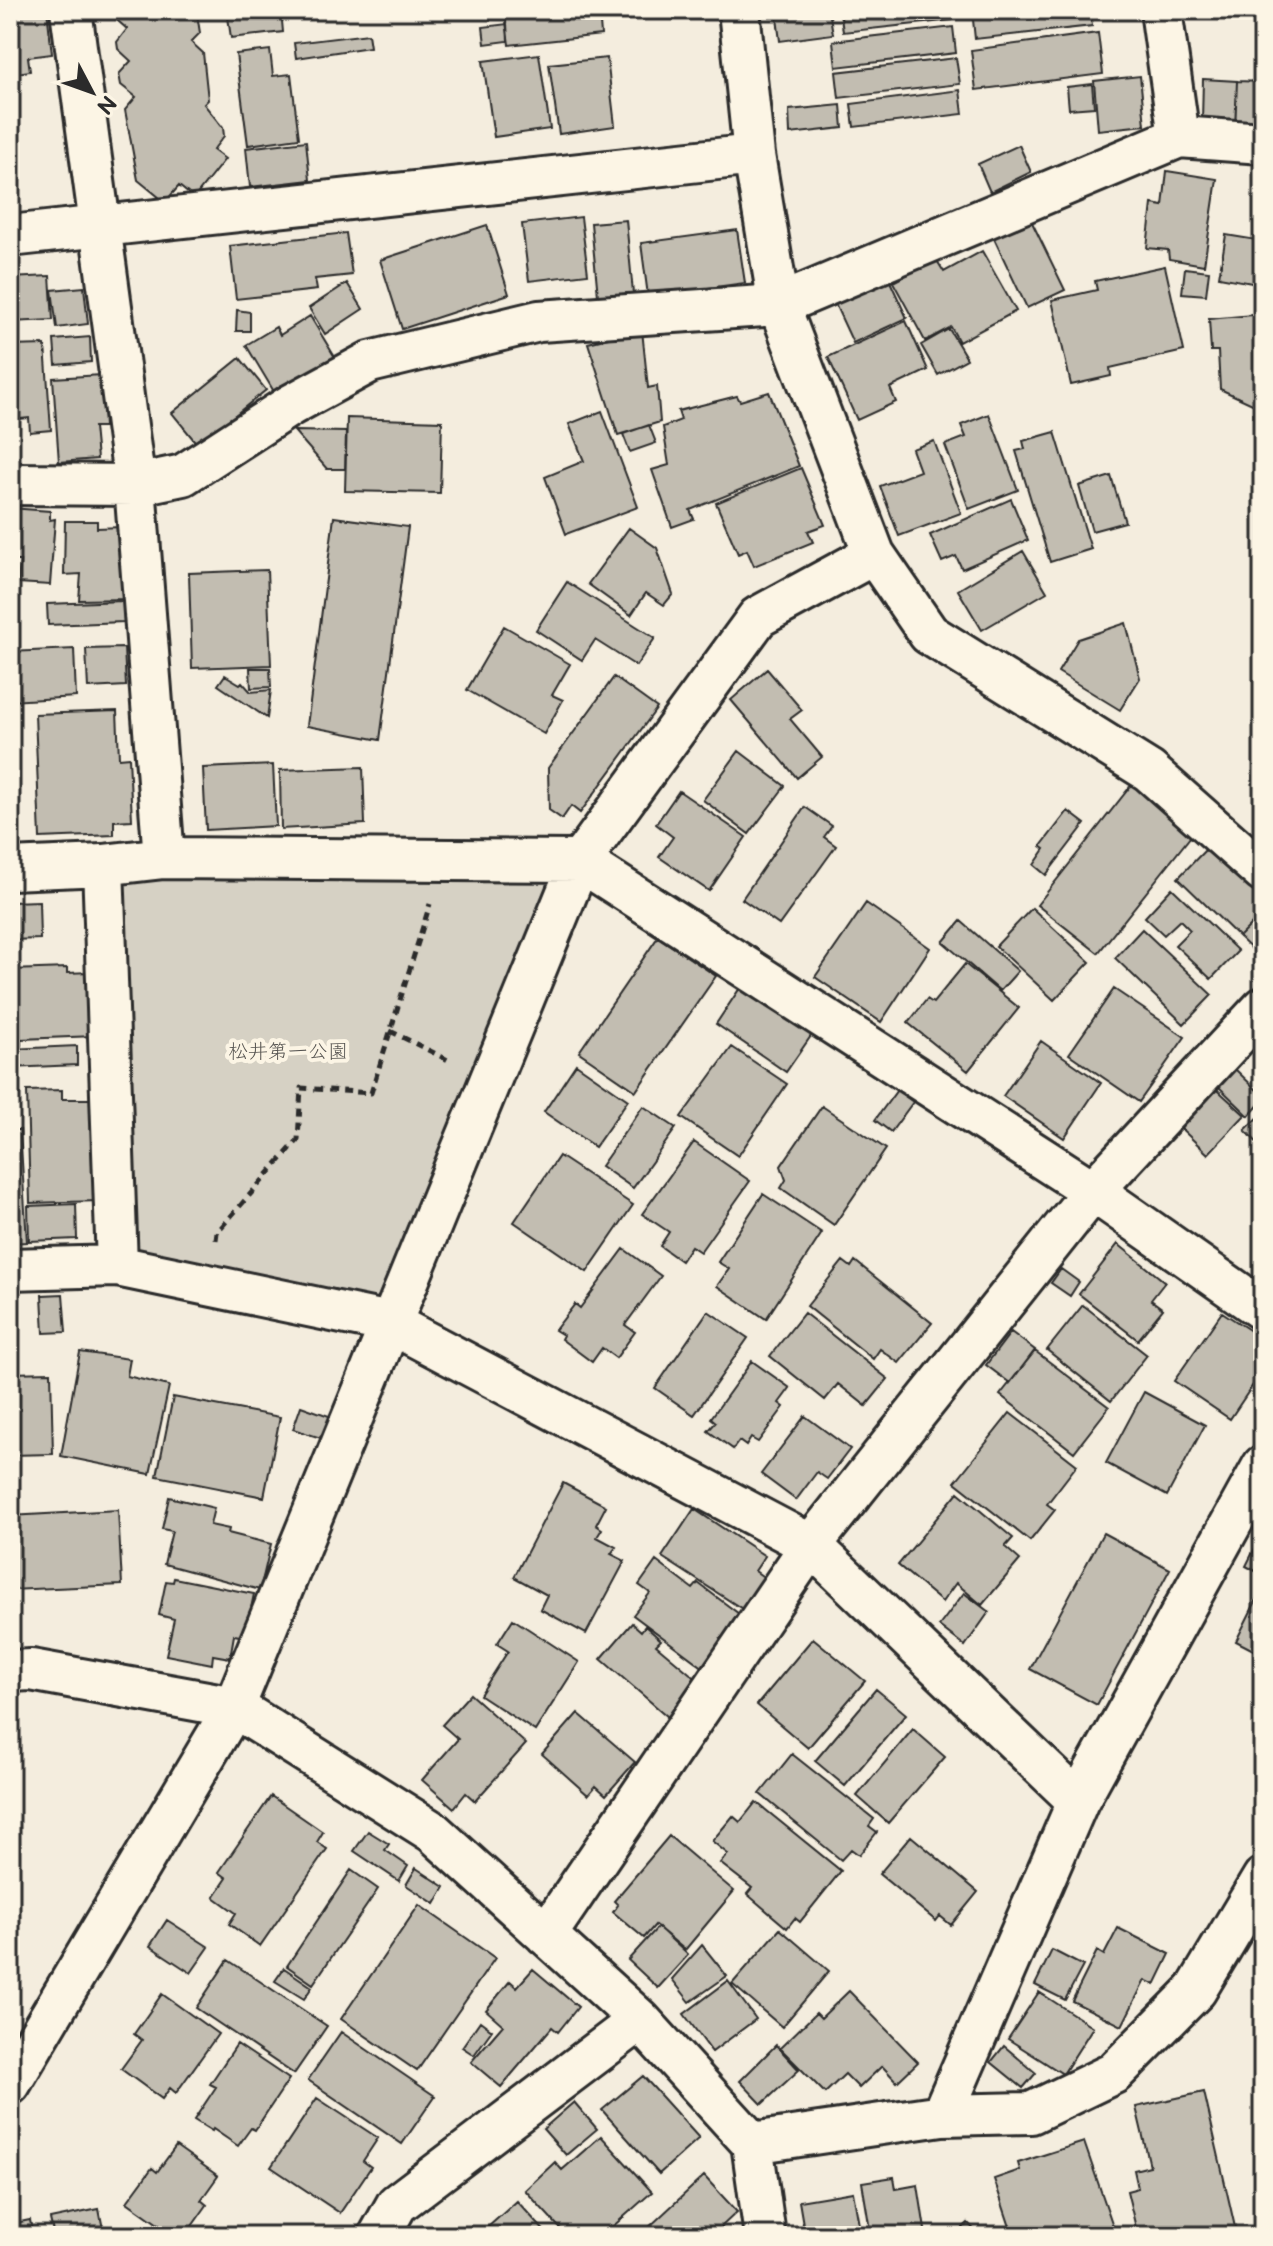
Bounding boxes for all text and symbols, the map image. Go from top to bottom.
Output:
north arrow [52,52,132,132]
text: N [90,89,122,119]
park label: 松井第一公園 [228,1040,348,1064]

